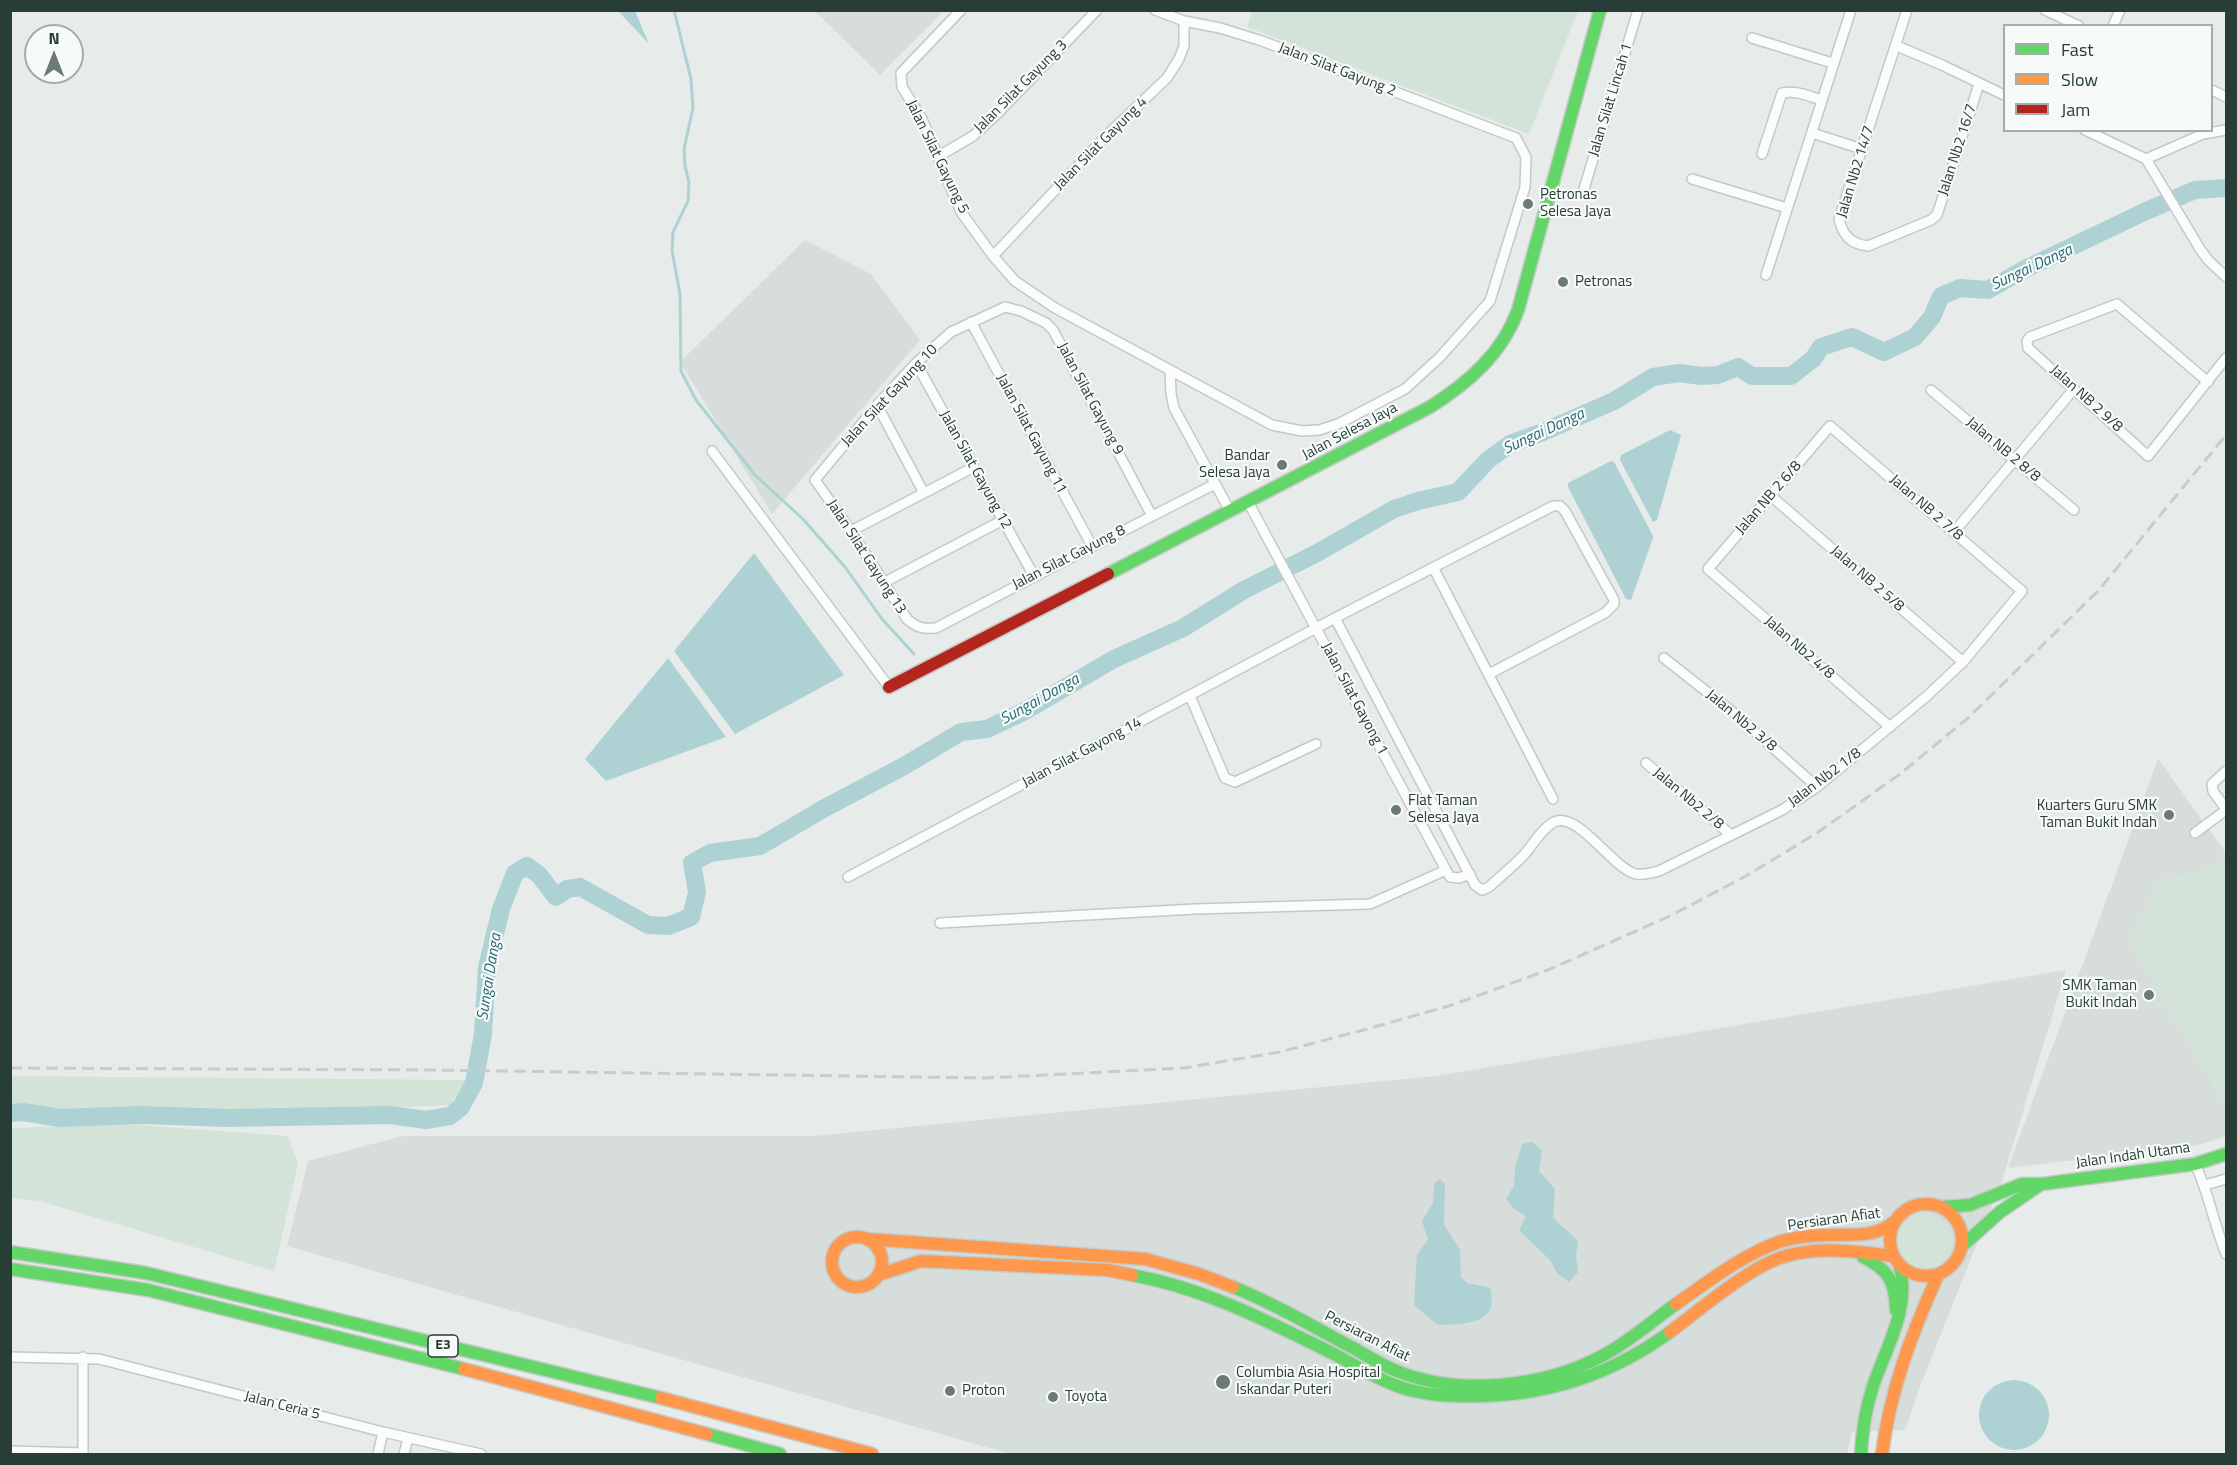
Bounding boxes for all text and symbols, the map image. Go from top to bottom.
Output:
north arrow [24,24,84,84]
legend [2003,24,2213,132]
text: N [48,26,60,50]
text: Fast [2061,36,2094,63]
street label: Jalan Silat Gayung 3 [971,37,1071,137]
street label: Jalan Silat Gayung 2 [1276,39,1398,101]
street label: Jalan Silat Lincah 1 [1585,41,1637,159]
text: Slow [2061,66,2098,93]
street label: Jalan Silat Gayung 4 [1051,94,1151,194]
text: Jam [2061,96,2090,123]
street label: Jalan Silat Gayung 5 [902,97,972,217]
street label: Jalan Nb2 16/7 [1935,102,1981,198]
street label: Jalan Nb2 14/7 [1833,124,1879,220]
place label: Petronas Selesa Jaya [1540,186,1611,221]
marker: Petronas Selesa Jaya [1521,197,1535,211]
water label: Sungai Danga [1988,241,2076,295]
place label: Petronas [1575,273,1632,291]
marker: Petronas [1556,275,1570,289]
street label: Jalan Silat Gayung 9 [1053,340,1127,458]
street label: Jalan Silat Gayung 10 [838,341,942,451]
street label: Jalan NB 2 9/8 [2046,362,2126,436]
street label: Jalan Silat Gayung 11 [992,371,1070,497]
street label: Jalan Selesa Jaya [1299,399,1401,465]
water label: Sungai Danga [1500,405,1588,459]
street label: Jalan Silat Gayung 12 [935,408,1015,532]
street label: Jalan NB 2 8/8 [1962,414,2044,486]
place label: Bandar Selesa Jaya [1199,447,1270,482]
marker: Bandar Selesa Jaya [1275,458,1289,472]
street label: Jalan NB 2 6/8 [1732,458,1806,538]
street label: Jalan NB 2 7/8 [1886,471,1966,545]
street label: Jalan Silat Gayung 13 [822,496,910,618]
street label: Jalan Silat Gayung 8 [1009,522,1129,594]
street label: Jalan NB 2 5/8 [1827,542,1907,616]
street label: Jalan Nb2 4/8 [1760,613,1838,683]
street label: Jalan Silat Gayong 1 [1317,640,1391,758]
water label: Sungai Danga [997,670,1083,730]
street label: Jalan Nb2 3/8 [1702,686,1780,756]
street label: Jalan Silat Gayong 14 [1019,714,1145,792]
street label: Jalan Nb2 1/8 [1785,745,1865,811]
street label: Jalan Nb2 2/8 [1649,764,1727,834]
place label: Flat Taman Selesa Jaya [1408,792,1479,827]
place label: Kuarters Guru SMK Taman Bukit Indah [2037,797,2157,832]
marker: Flat Taman Selesa Jaya [1389,803,1403,817]
marker: Kuarters Guru SMK Taman Bukit Indah [2162,808,2176,822]
water label: Sungai Danga [474,932,506,1022]
place label: SMK Taman Bukit Indah [2062,977,2137,1012]
marker: SMK Taman Bukit Indah [2142,988,2156,1002]
street label: Jalan Indah Utama [2075,1139,2191,1173]
street label: Persiaran Afiat [1787,1205,1881,1235]
street label: Persiaran Afiat [1321,1308,1413,1366]
road number: E3 [428,1335,458,1357]
place label: Columbia Asia Hospital Iskandar Puteri [1236,1364,1380,1399]
marker: Columbia Asia Hospital Iskandar Puteri [1214,1373,1232,1391]
place label: Proton [962,1382,1005,1400]
marker: Proton [943,1384,957,1398]
street label: Jalan Ceria 5 [242,1388,322,1424]
place label: Toyota [1065,1388,1107,1406]
marker: Toyota [1046,1390,1060,1404]

